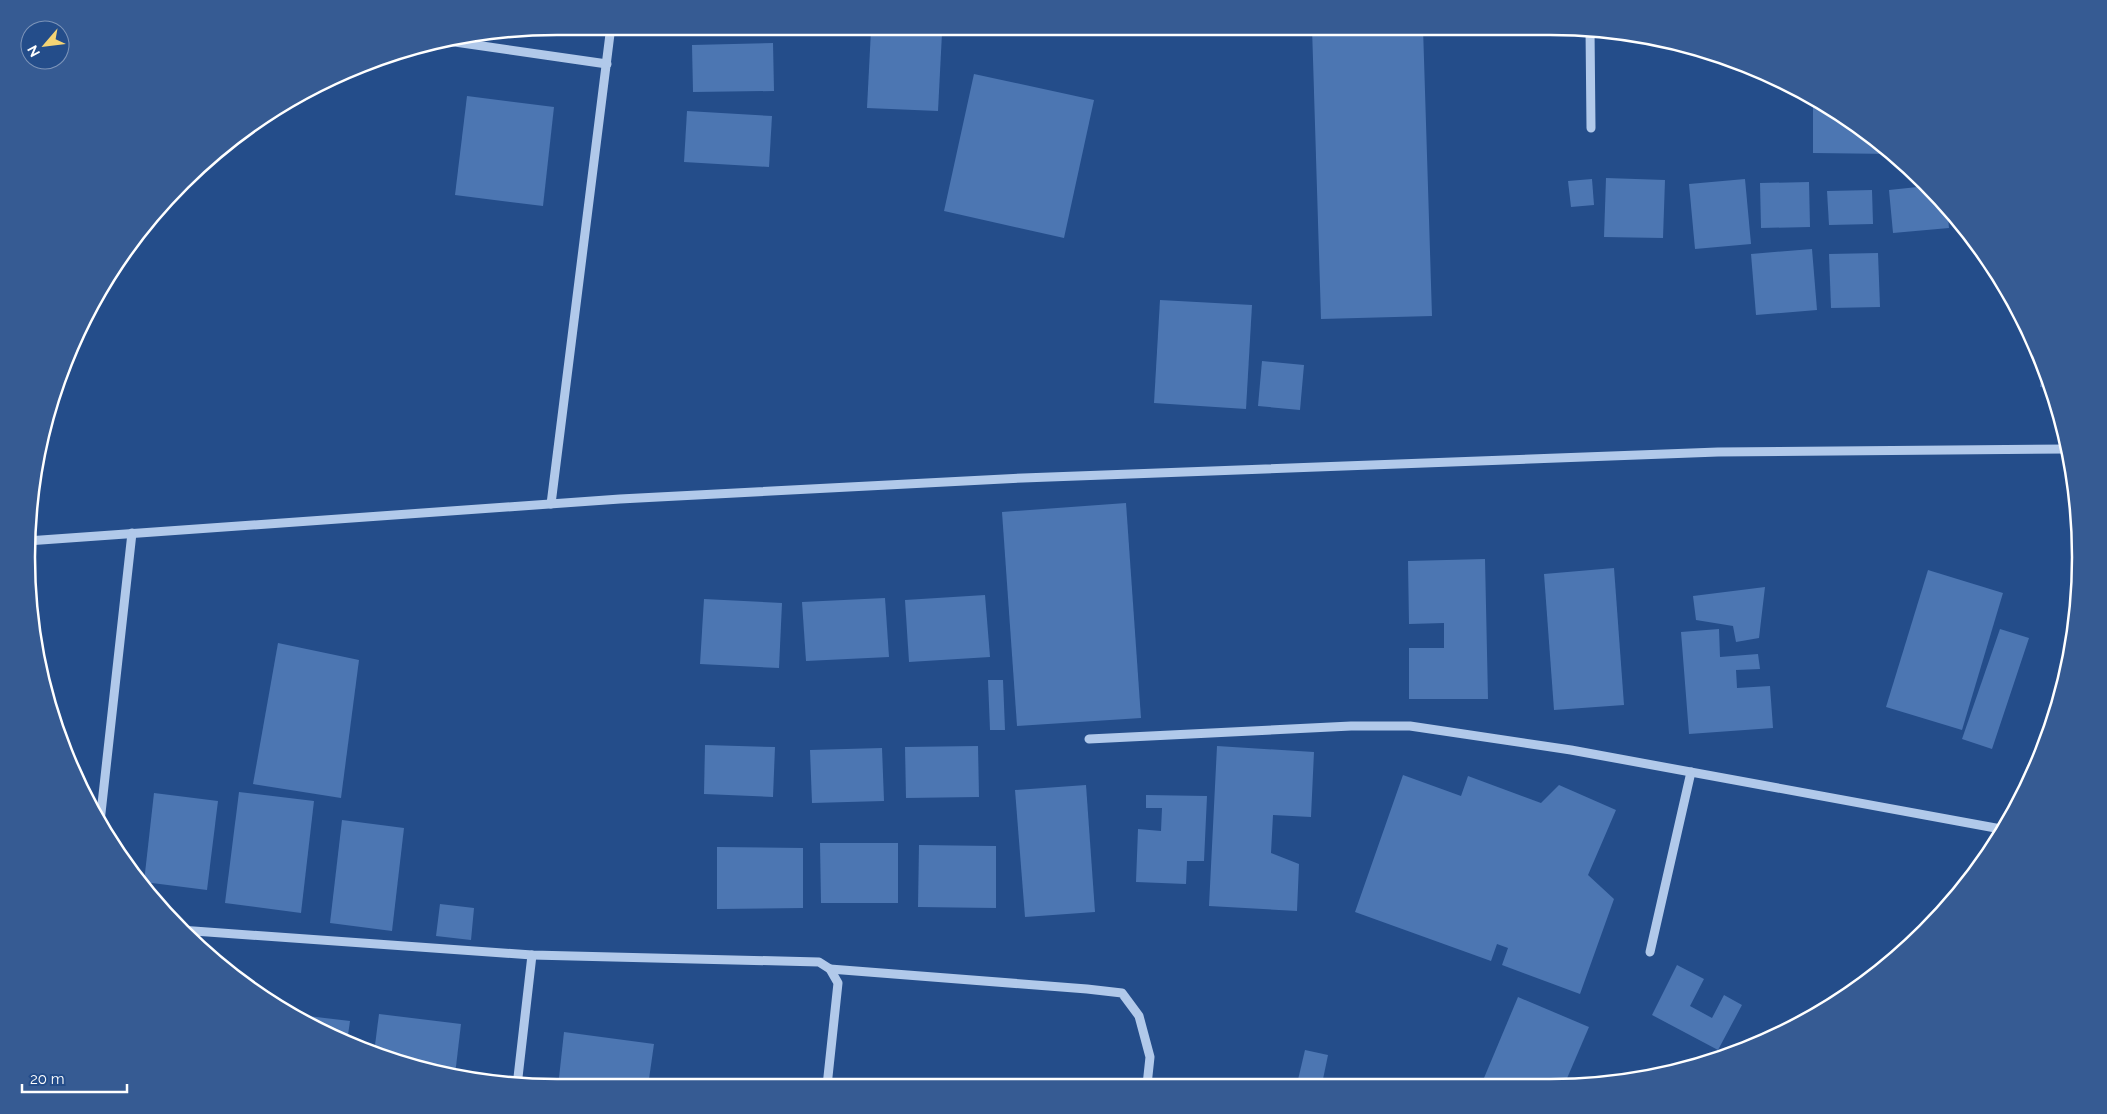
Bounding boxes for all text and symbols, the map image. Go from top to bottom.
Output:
north arrow [20,20,70,70]
text: N [24,43,43,60]
scale bar [22,1062,128,1094]
text: 20 m [30,1070,65,1088]

